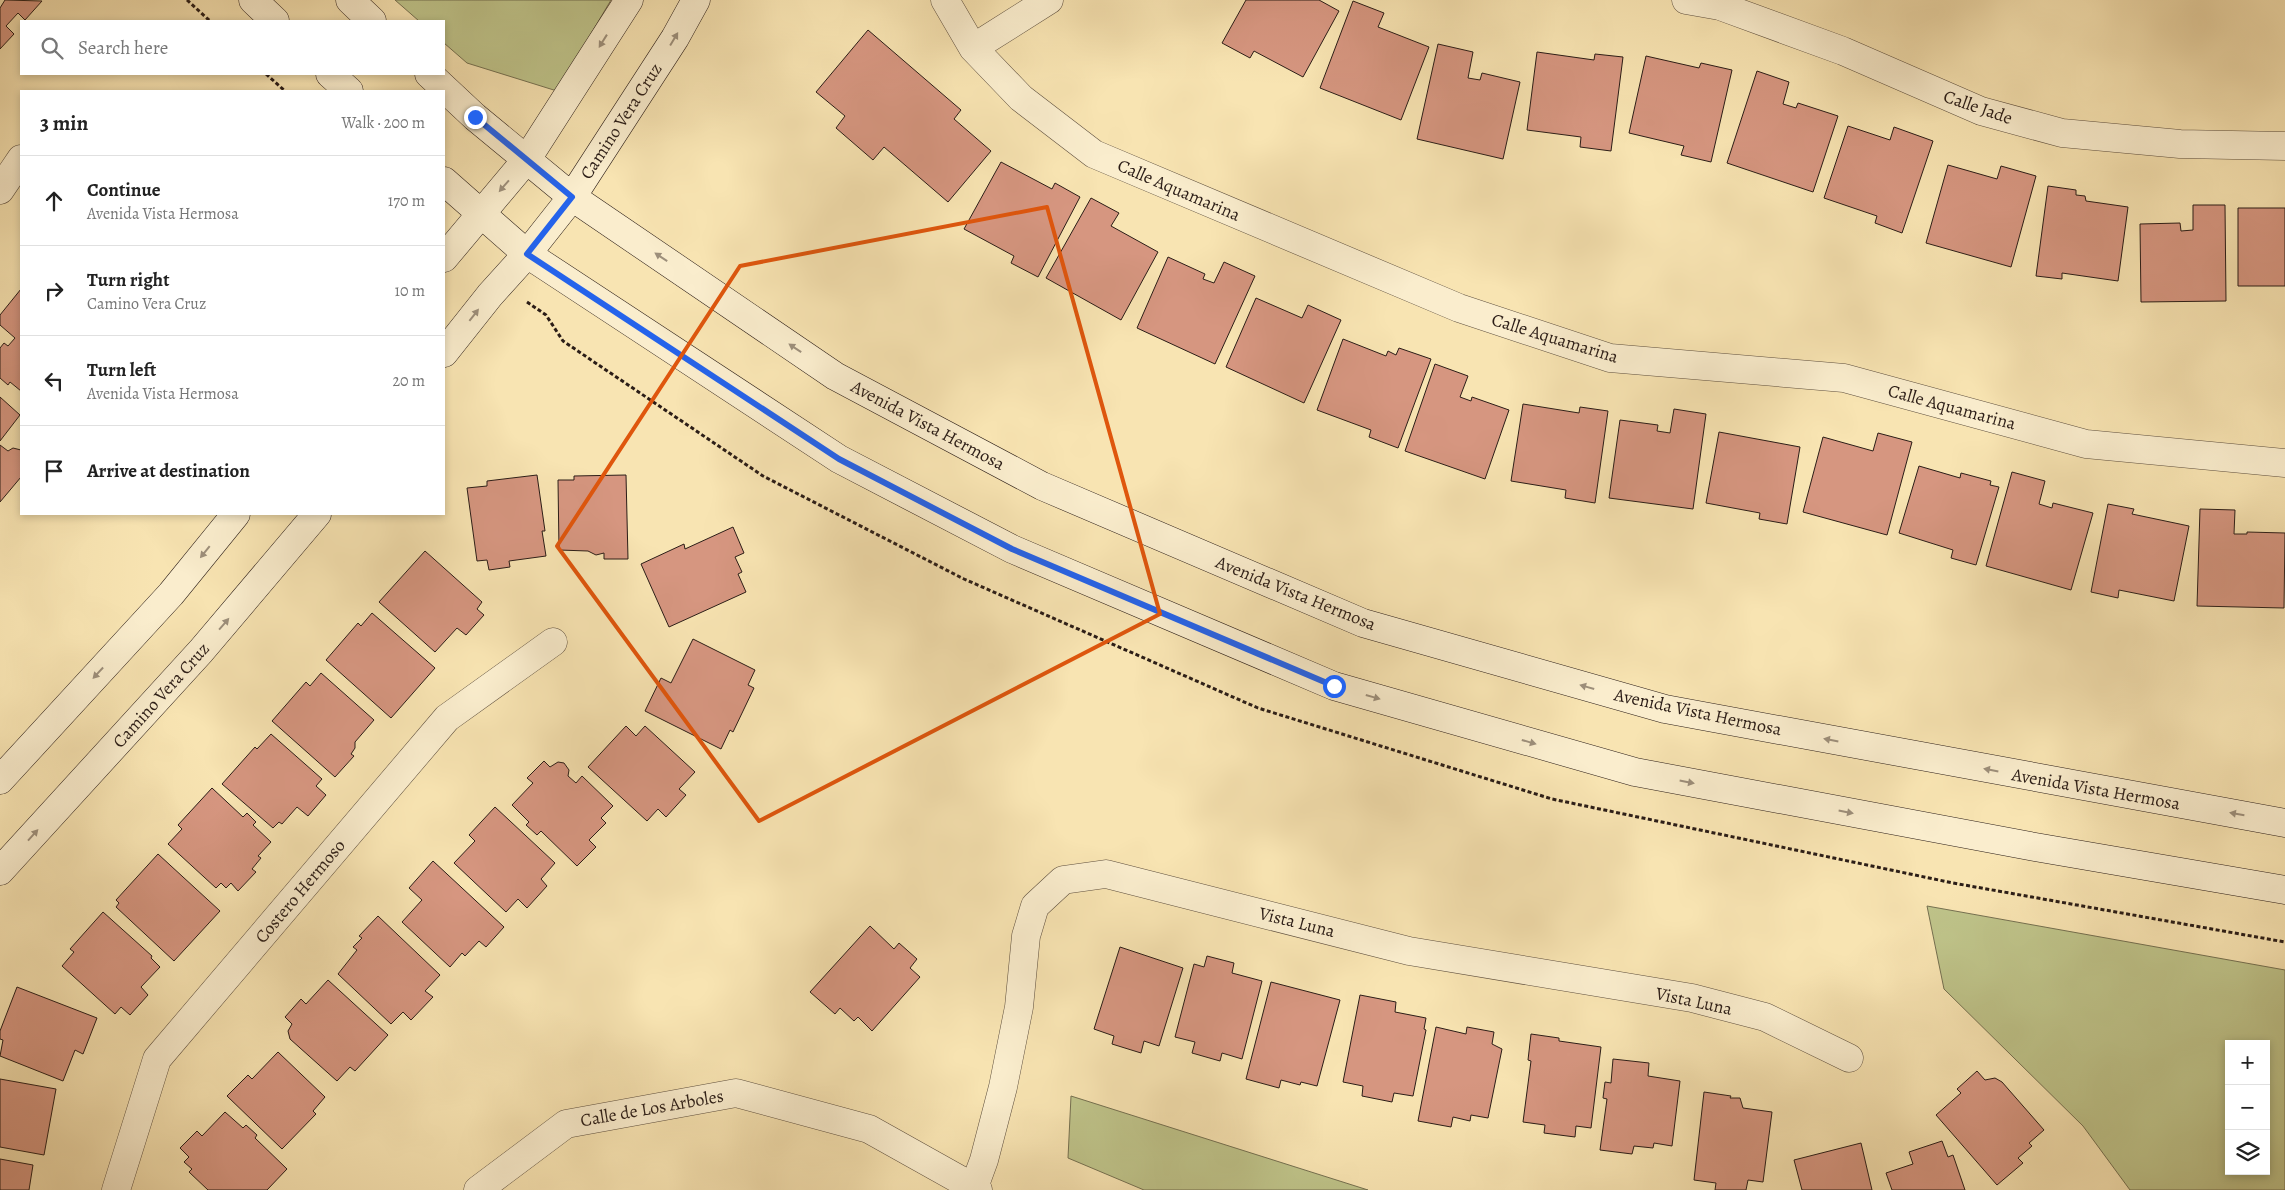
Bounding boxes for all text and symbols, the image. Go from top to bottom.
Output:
search box [20,20,445,75]
one-way arrow [670,32,679,45]
icon: search [38,34,66,62]
text: Search here [78,35,168,61]
one-way arrow [598,35,608,48]
street label: Camino Vera Cruz [574,58,668,184]
street label: Calle Jade [1940,84,2016,130]
route end [464,106,487,129]
text: 3 min [40,109,88,137]
text: Walk · 200 m [341,112,425,134]
street label: Calle Aquamarina [1114,153,1245,227]
text: Continue [87,177,161,203]
one-way arrow [498,179,509,192]
icon: ahead [40,187,68,215]
text: 170 m [388,190,425,212]
text: Avenida Vista Hermosa [87,203,239,225]
one-way arrow [654,252,667,262]
text: Turn right [87,267,169,293]
icon: right [40,277,68,305]
text: 10 m [395,280,425,302]
text: Camino Vera Cruz [87,293,206,315]
street label: Calle Aquamarina [1489,307,1622,369]
one-way arrow [469,308,479,322]
one-way arrow [788,343,802,353]
text: Turn left [87,357,156,383]
icon: left [40,367,68,395]
text: 20 m [392,370,425,392]
street label: Avenida Vista Hermosa [846,374,1010,476]
street label: Calle Aquamarina [1885,378,2019,436]
text: Avenida Vista Hermosa [87,383,239,405]
icon: arrive [40,457,68,485]
text: Arrive at destination [87,458,250,484]
one-way arrow [200,545,211,558]
street label: Avenida Vista Hermosa [1211,550,1380,636]
one-way arrow [218,618,229,630]
street label: Camino Vera Cruz [107,637,215,753]
one-way arrow [92,667,104,679]
route start [1323,675,1346,698]
one-way arrow [1580,682,1595,690]
street label: Avenida Vista Hermosa [1611,682,1785,742]
one-way arrow [1365,693,1381,701]
one-way arrow [1824,736,1839,744]
one-way arrow [1522,738,1537,746]
street label: Avenida Vista Hermosa [2009,762,2183,816]
one-way arrow [1983,765,1999,773]
one-way arrow [1679,778,1695,786]
one-way arrow [1839,808,1855,816]
one-way arrow [2229,810,2245,818]
one-way arrow [27,830,39,842]
street label: Costero Hermoso [249,834,351,948]
street label: Vista Luna [1255,901,1338,943]
street label: Vista Luna [1653,981,1735,1021]
map controls [2225,1040,2270,1175]
button: + [2225,1040,2270,1085]
street label: Calle de Los Arboles [578,1084,726,1132]
button: − [2225,1085,2270,1130]
button: layers [2225,1130,2270,1175]

